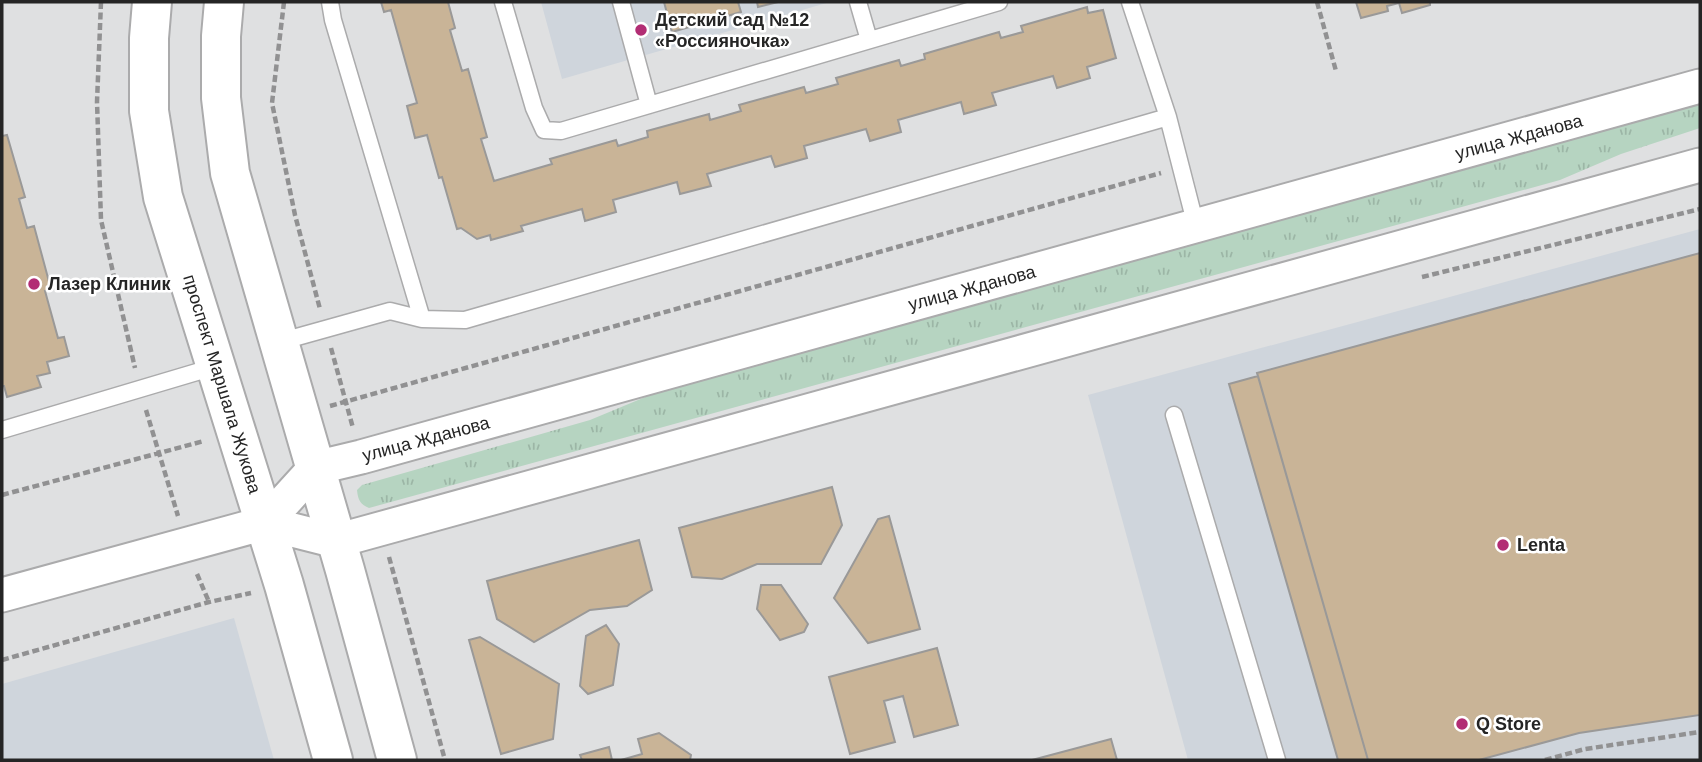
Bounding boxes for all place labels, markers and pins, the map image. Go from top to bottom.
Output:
place label: Детский сад №12 «Россияночка» [655,10,809,51]
marker: Детский сад №12 «Россияночка» [633,22,649,38]
place label: Лазер Клиник [48,274,171,294]
marker: Лазер Клиник [26,276,42,292]
place label: Lenta [1517,535,1566,555]
marker: Lenta [1495,537,1511,553]
place label: Q Store [1476,714,1541,734]
marker: Q Store [1454,716,1470,732]

